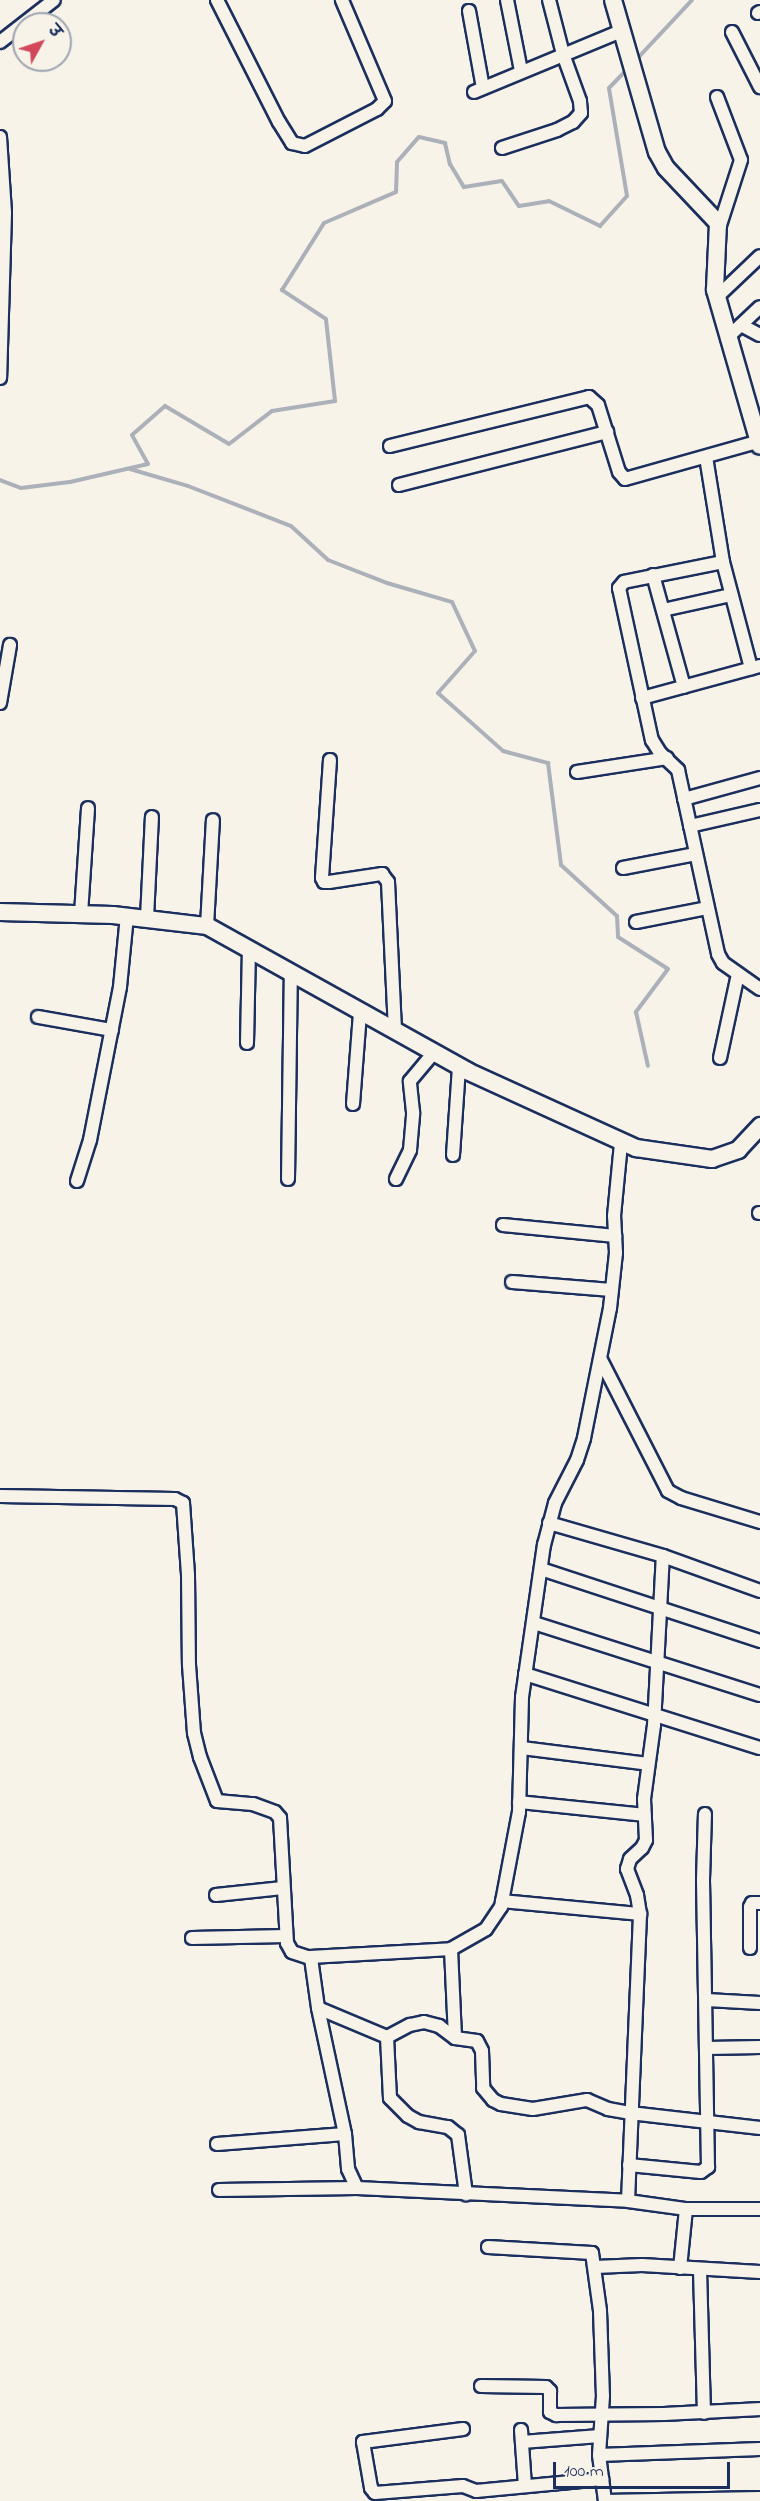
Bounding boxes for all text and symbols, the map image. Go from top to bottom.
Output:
north arrow [12,12,72,72]
text: उ [42,20,67,44]
scale bar [556,2450,733,2488]
text: 100 m [564,2459,604,2485]

